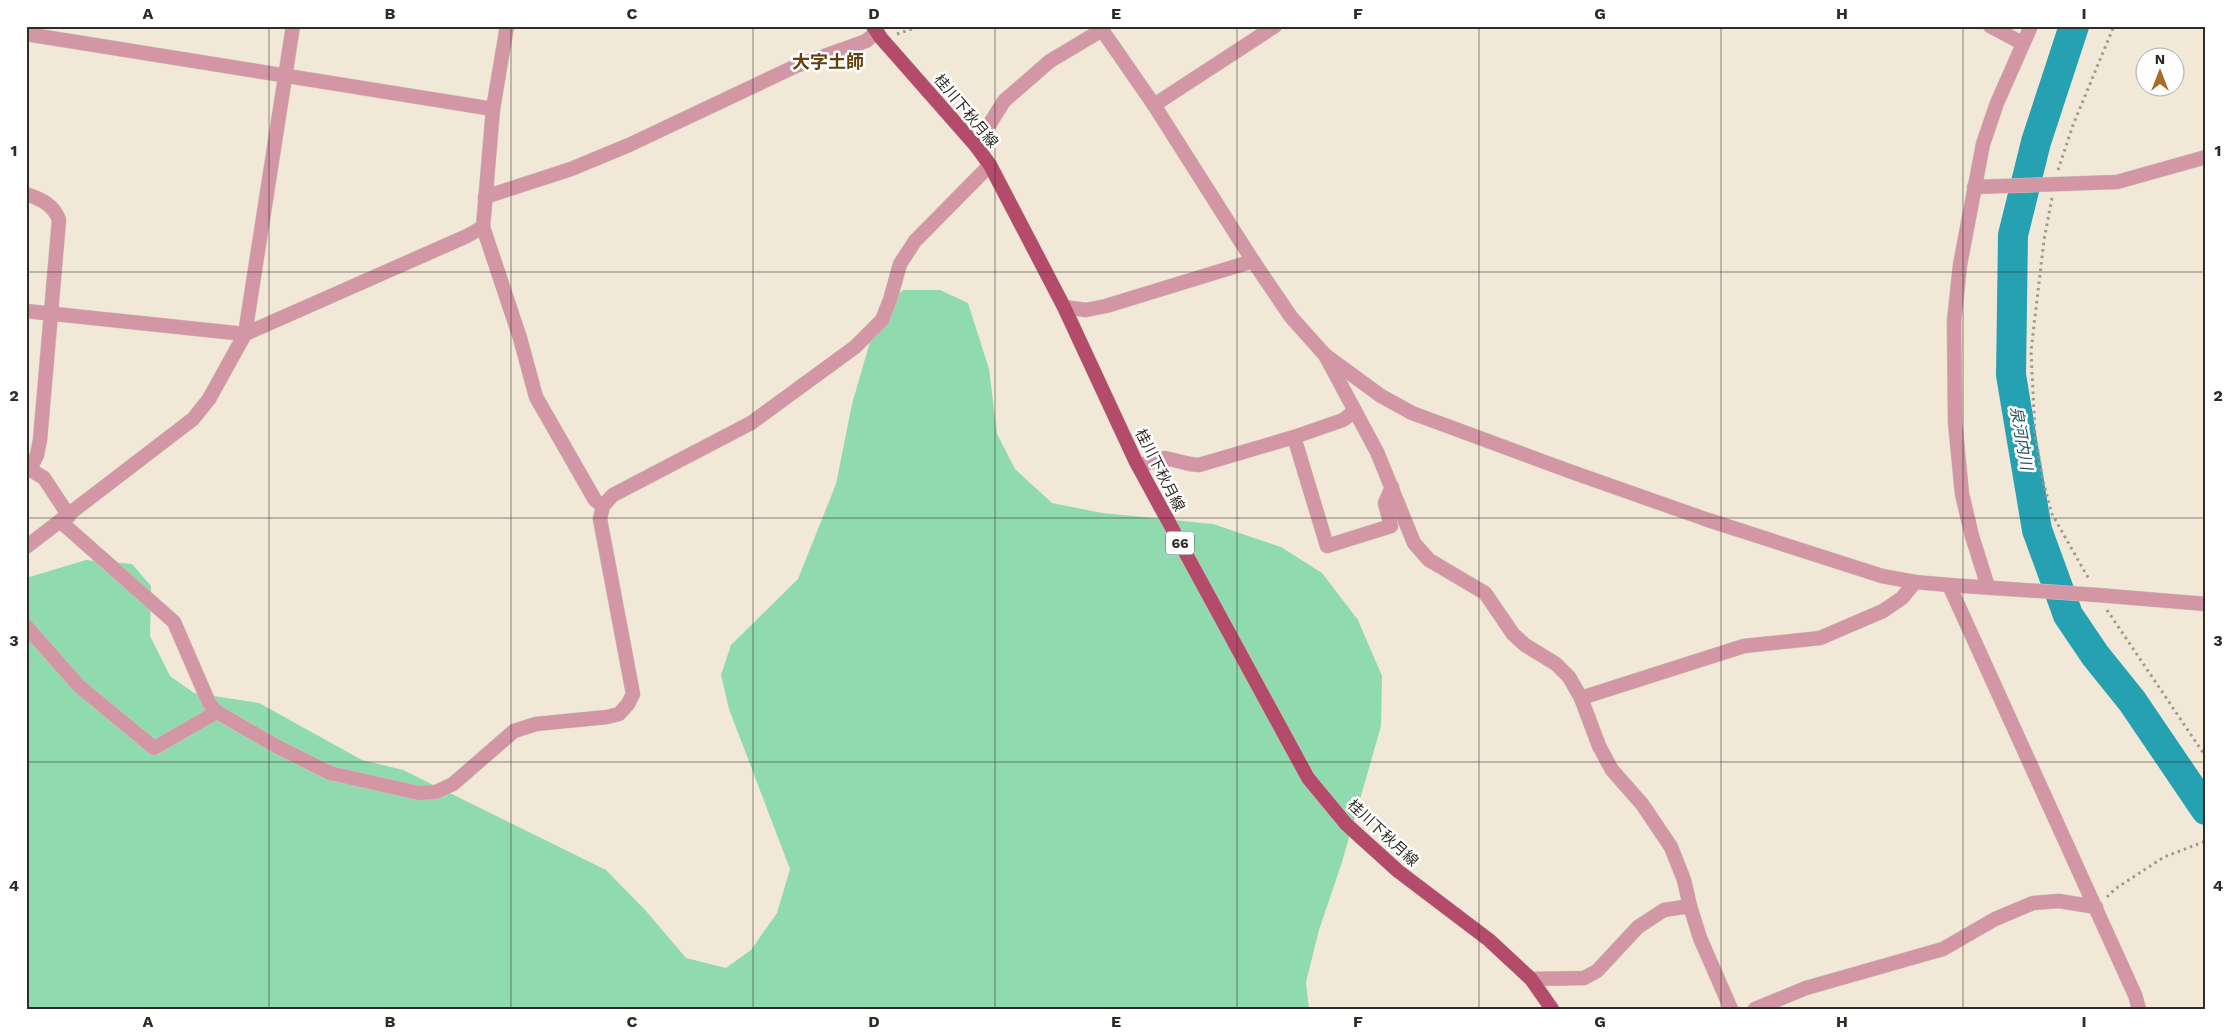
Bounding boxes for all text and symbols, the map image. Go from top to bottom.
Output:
text: A [143,4,154,23]
text: B [385,4,396,23]
text: C [627,4,638,23]
text: D [868,4,880,23]
text: E [1111,4,1121,23]
text: F [1353,4,1363,23]
text: G [1594,4,1606,23]
text: H [1836,4,1848,23]
text: I [2081,4,2087,23]
north arrow [2134,48,2184,98]
district label: 大字土師 [792,51,864,72]
text: N [2155,51,2165,67]
street label: 桂川下秋月線 [930,71,1002,151]
text: 1 [11,141,17,160]
text: 1 [2215,141,2221,160]
text: 2 [9,386,19,405]
text: 2 [2213,386,2223,405]
water label: 泉河内川 [2007,405,2037,473]
street label: 桂川下秋月線 [1132,426,1188,514]
road number: 66 [1166,532,1194,554]
text: 3 [9,631,19,650]
text: 3 [2213,631,2223,650]
street label: 桂川下秋月線 [1344,796,1422,870]
text: 4 [9,876,19,895]
text: 4 [2213,876,2223,895]
text: A [143,1012,154,1031]
text: B [385,1012,396,1031]
text: C [627,1012,638,1031]
text: D [868,1012,880,1031]
text: E [1111,1012,1121,1031]
text: F [1353,1012,1363,1031]
text: G [1594,1012,1606,1031]
text: H [1836,1012,1848,1031]
text: I [2081,1012,2087,1031]

